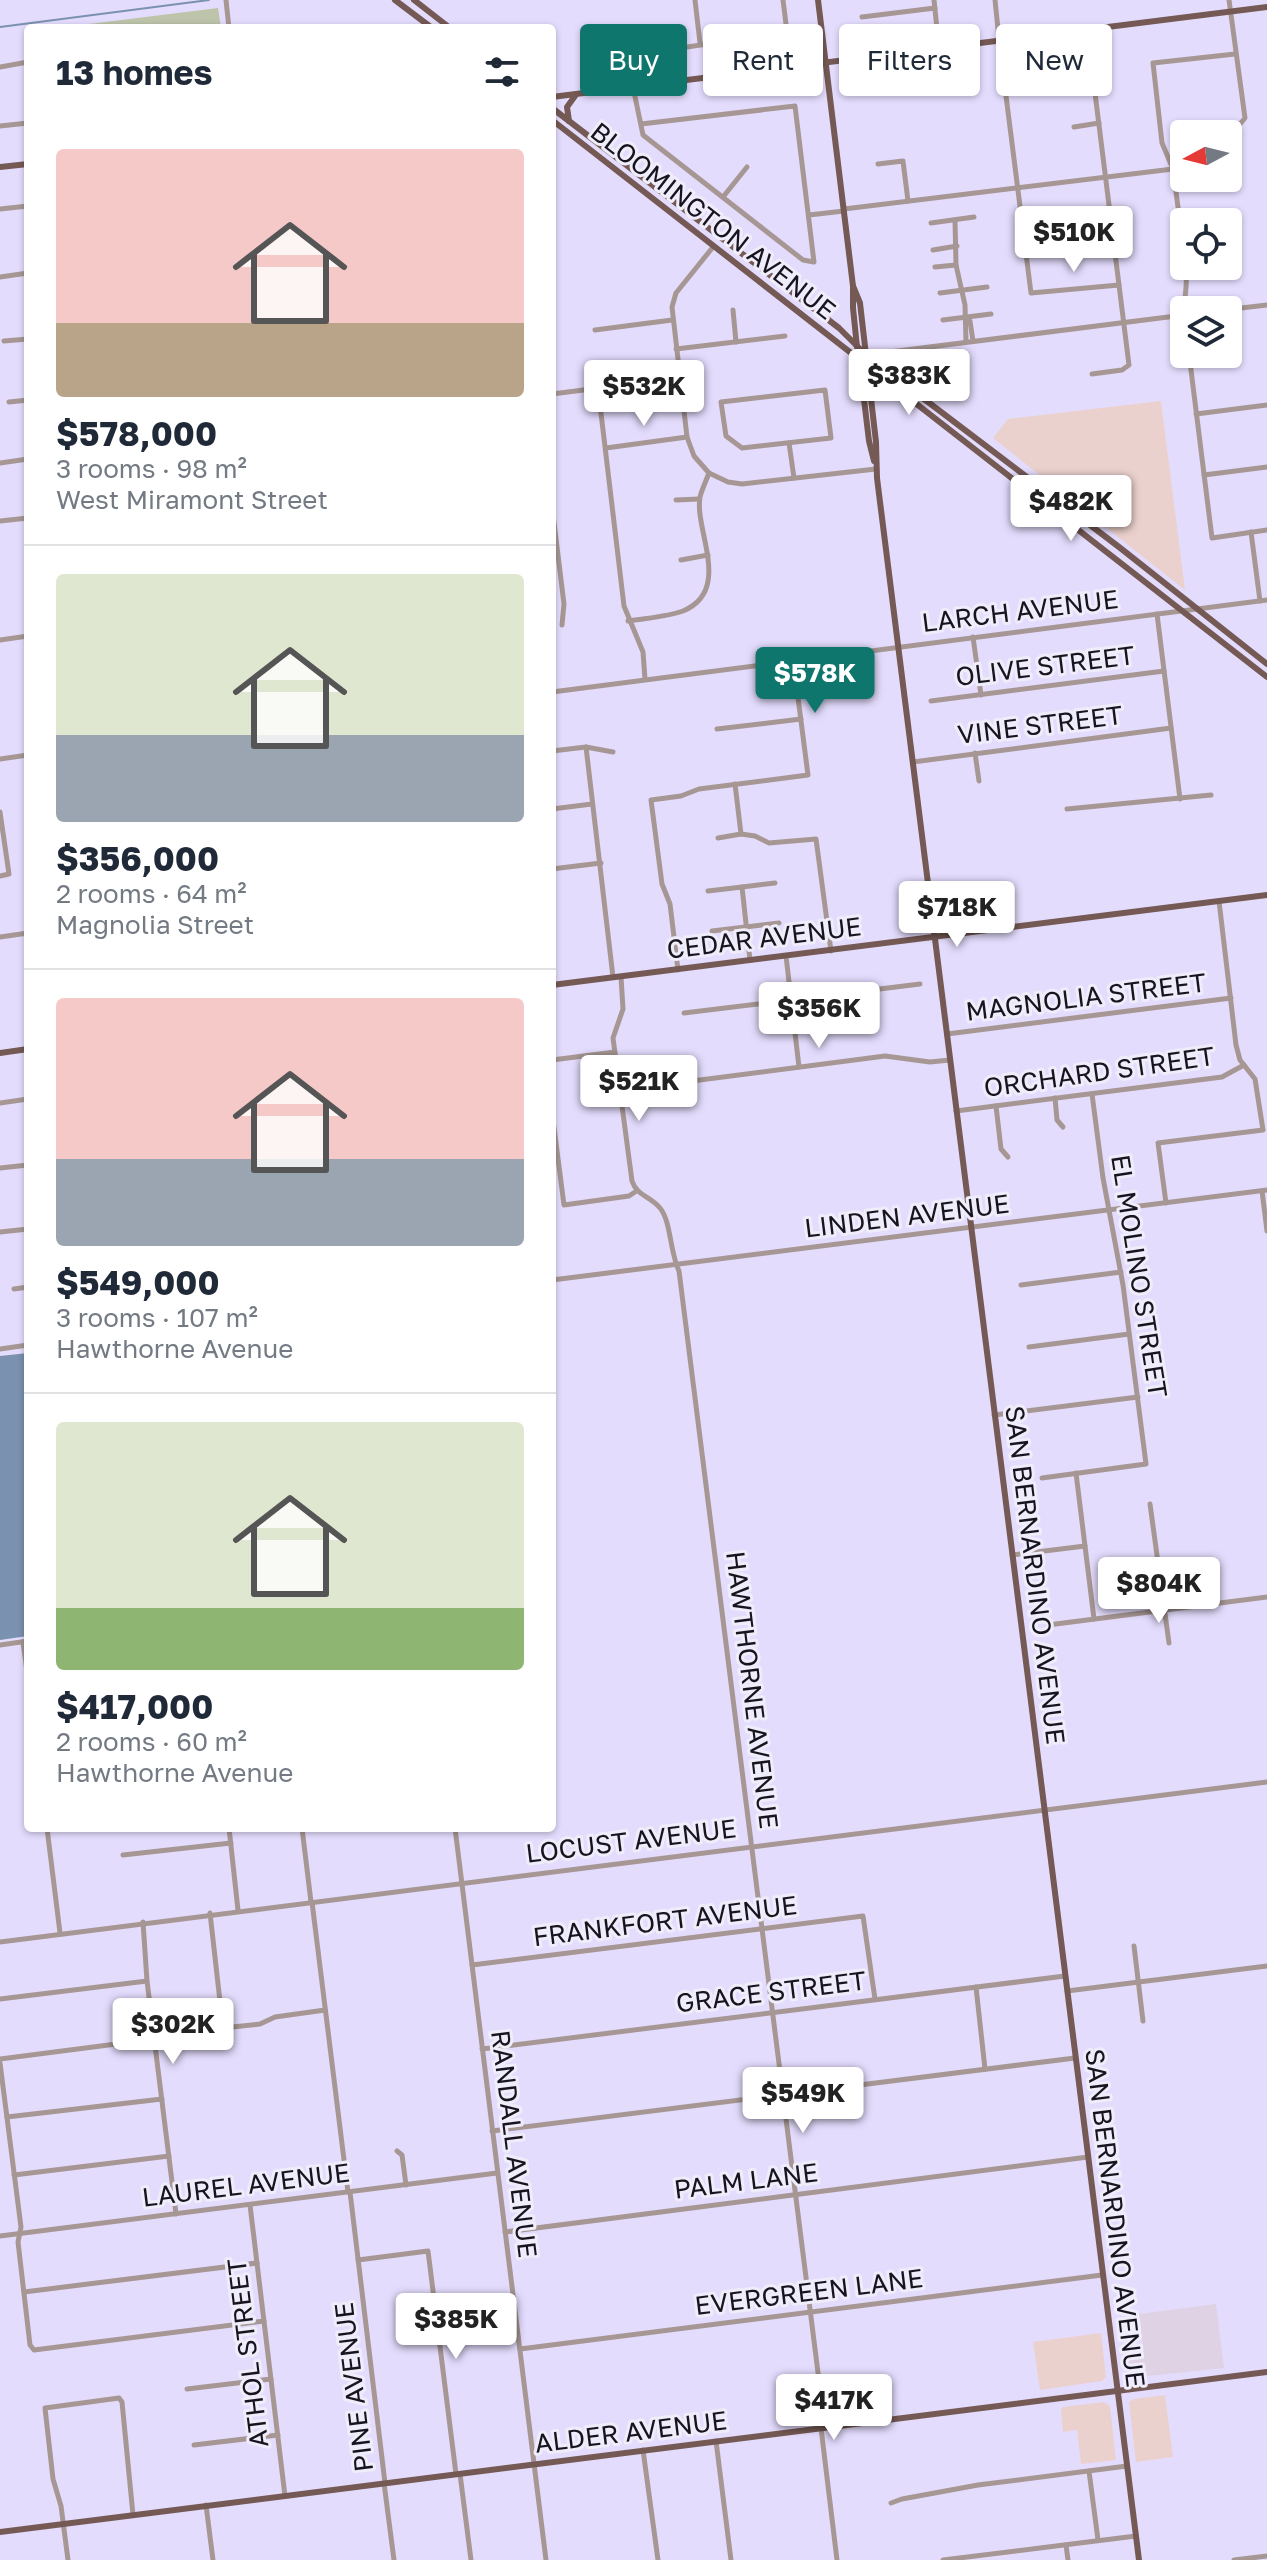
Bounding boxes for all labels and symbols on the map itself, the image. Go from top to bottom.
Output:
street label: BLOOMINGTON AVENUE [585,115,842,326]
north arrow [1170,120,1242,192]
pin: $510K [1018,206,1130,274]
pin: $383K [853,349,965,417]
pin: $532K [588,360,700,428]
pin: $482K [1015,475,1127,543]
street label: LARCH AVENUE [920,583,1120,638]
street label: OLIVE STREET [954,639,1136,692]
pin: $578K [759,647,871,715]
street label: VINE STREET [956,699,1124,750]
pin: $718K [901,881,1013,949]
street label: CEDAR AVENUE [665,910,863,965]
street label: MAGNOLIA STREET [964,966,1208,1027]
pin: $356K [763,982,875,1050]
street label: ORCHARD STREET [982,1040,1216,1103]
pin: $521K [583,1055,695,1123]
street label: EL MOLINO STREET [1105,1152,1174,1400]
street label: LINDEN AVENUE [803,1188,1011,1243]
street label: SAN BERNARDINO AVENUE [999,1404,1072,1746]
street label: HAWTHORNE AVENUE [720,1549,785,1830]
pin: $804K [1103,1557,1215,1625]
street label: LOCUST AVENUE [524,1812,738,1869]
street label: FRANKFORT AVENUE [531,1889,799,1952]
street label: GRACE STREET [674,1964,868,2019]
pin: $302K [117,1998,229,2066]
street label: RANDALL AVENUE [485,2028,544,2260]
street label: SAN BERNARDINO AVENUE [1079,2047,1152,2389]
pin: $549K [747,2067,859,2135]
street label: LAUREL AVENUE [140,2156,352,2213]
street label: PALM LANE [672,2156,820,2205]
street label: ATHOL STREET [221,2257,274,2449]
street label: EVERGREEN LANE [693,2262,925,2321]
pin: $385K [400,2293,512,2361]
street label: PINE AVENUE [328,2301,379,2473]
pin: $417K [778,2374,890,2442]
street label: ALDER AVENUE [533,2404,729,2459]

